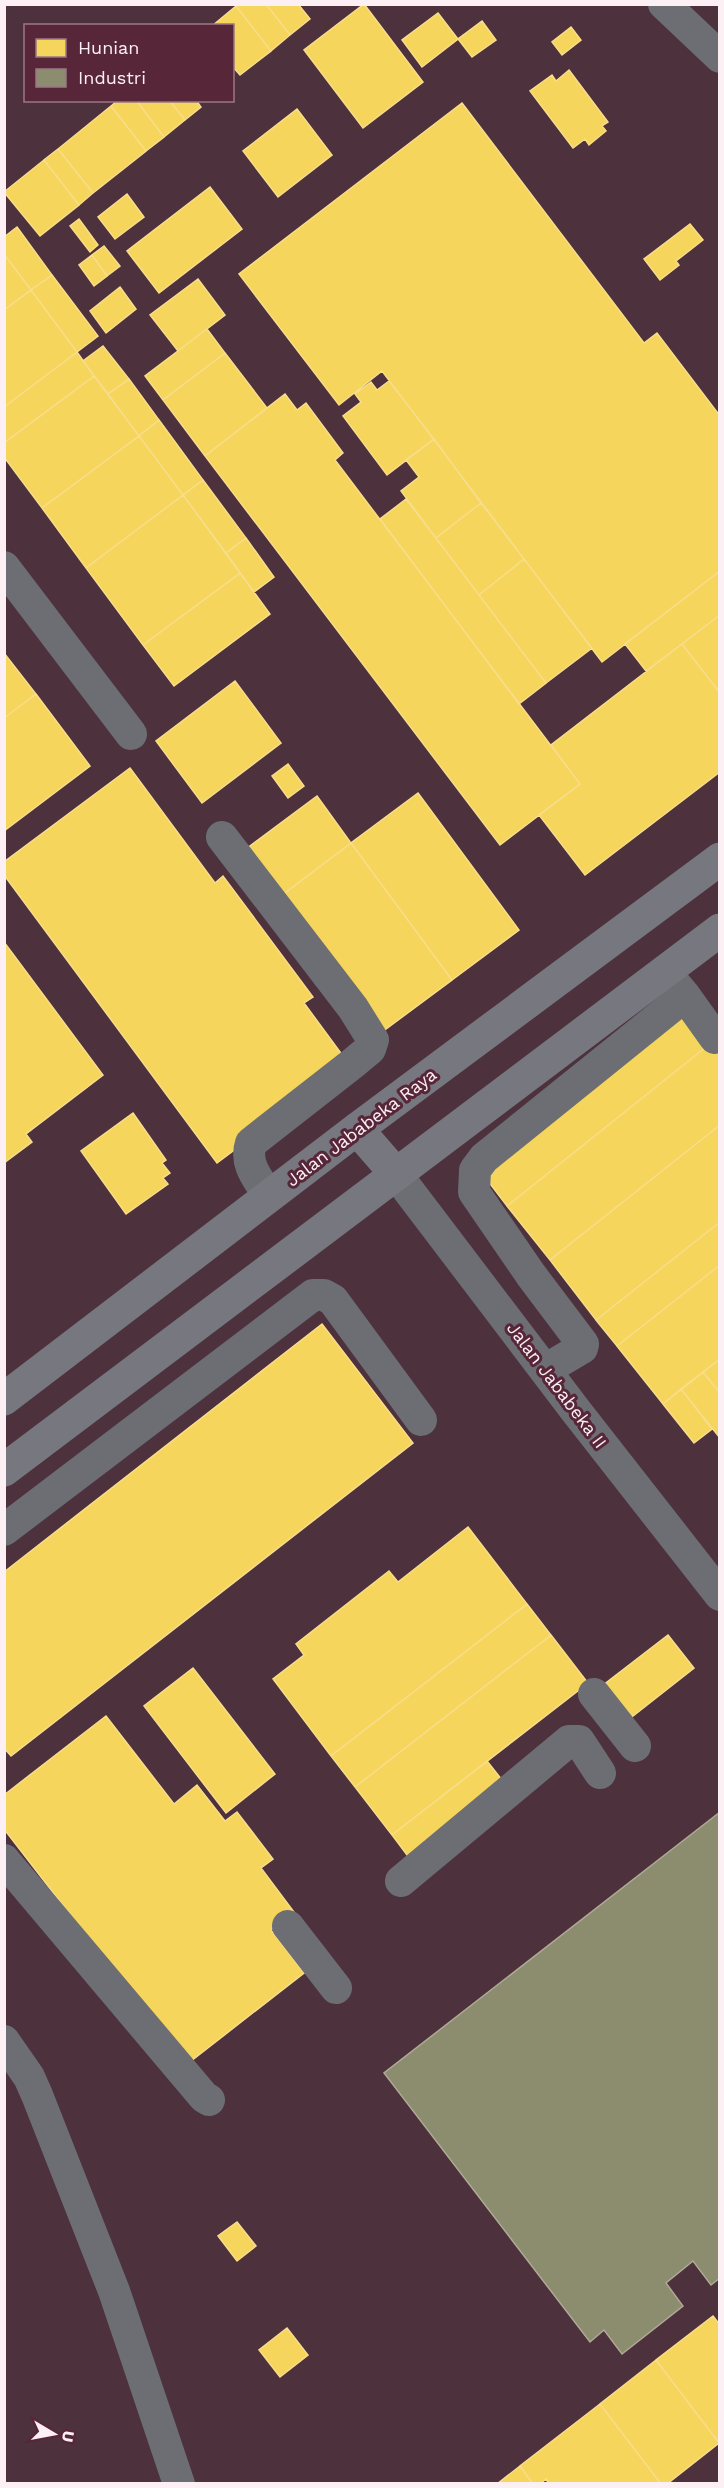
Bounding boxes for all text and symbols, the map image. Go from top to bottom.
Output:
legend [24,24,234,102]
text: Hunian [78,37,139,58]
text: Industri [78,67,146,88]
street label: Jalan Jababeka Raya [282,1064,440,1190]
street label: Jalan Jababeka II [503,1318,611,1452]
north arrow [24,2404,84,2464]
text: U [58,2429,79,2444]

